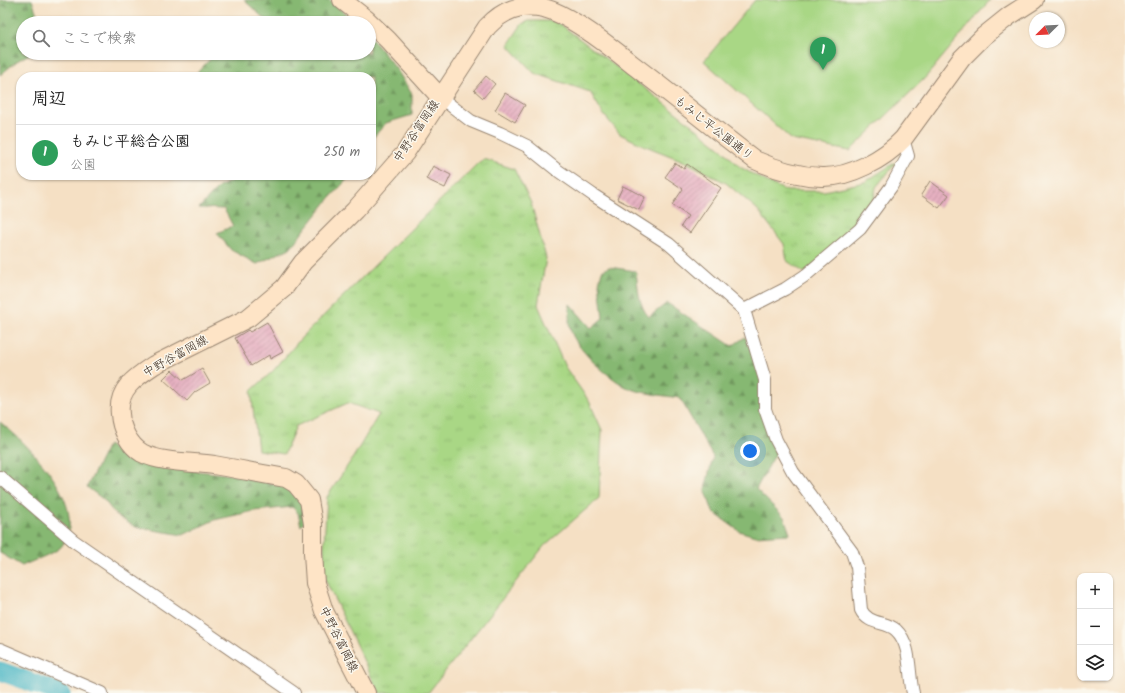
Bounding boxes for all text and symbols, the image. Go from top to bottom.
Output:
north arrow [1029,12,1065,48]
search box [16,16,376,60]
icon: search [30,27,52,49]
text: ここで検索 [62,27,137,51]
pin: 1 [810,37,836,70]
text: 周辺 [32,86,66,113]
street label: もみじ平公園通り [670,91,757,165]
street label: 中野谷富岡線 [388,96,444,166]
text: もみじ平総合公園 [70,130,190,154]
text: 1 [43,142,47,163]
text: 250 m [323,142,360,163]
text: 公園 [70,155,96,176]
street label: 中野谷富岡線 [139,331,211,382]
your location [740,441,760,461]
map controls [1077,573,1113,681]
button: + [1077,573,1113,609]
street label: 中野谷富岡線 [314,603,363,676]
button: − [1077,609,1113,645]
button: layers [1077,645,1113,681]

